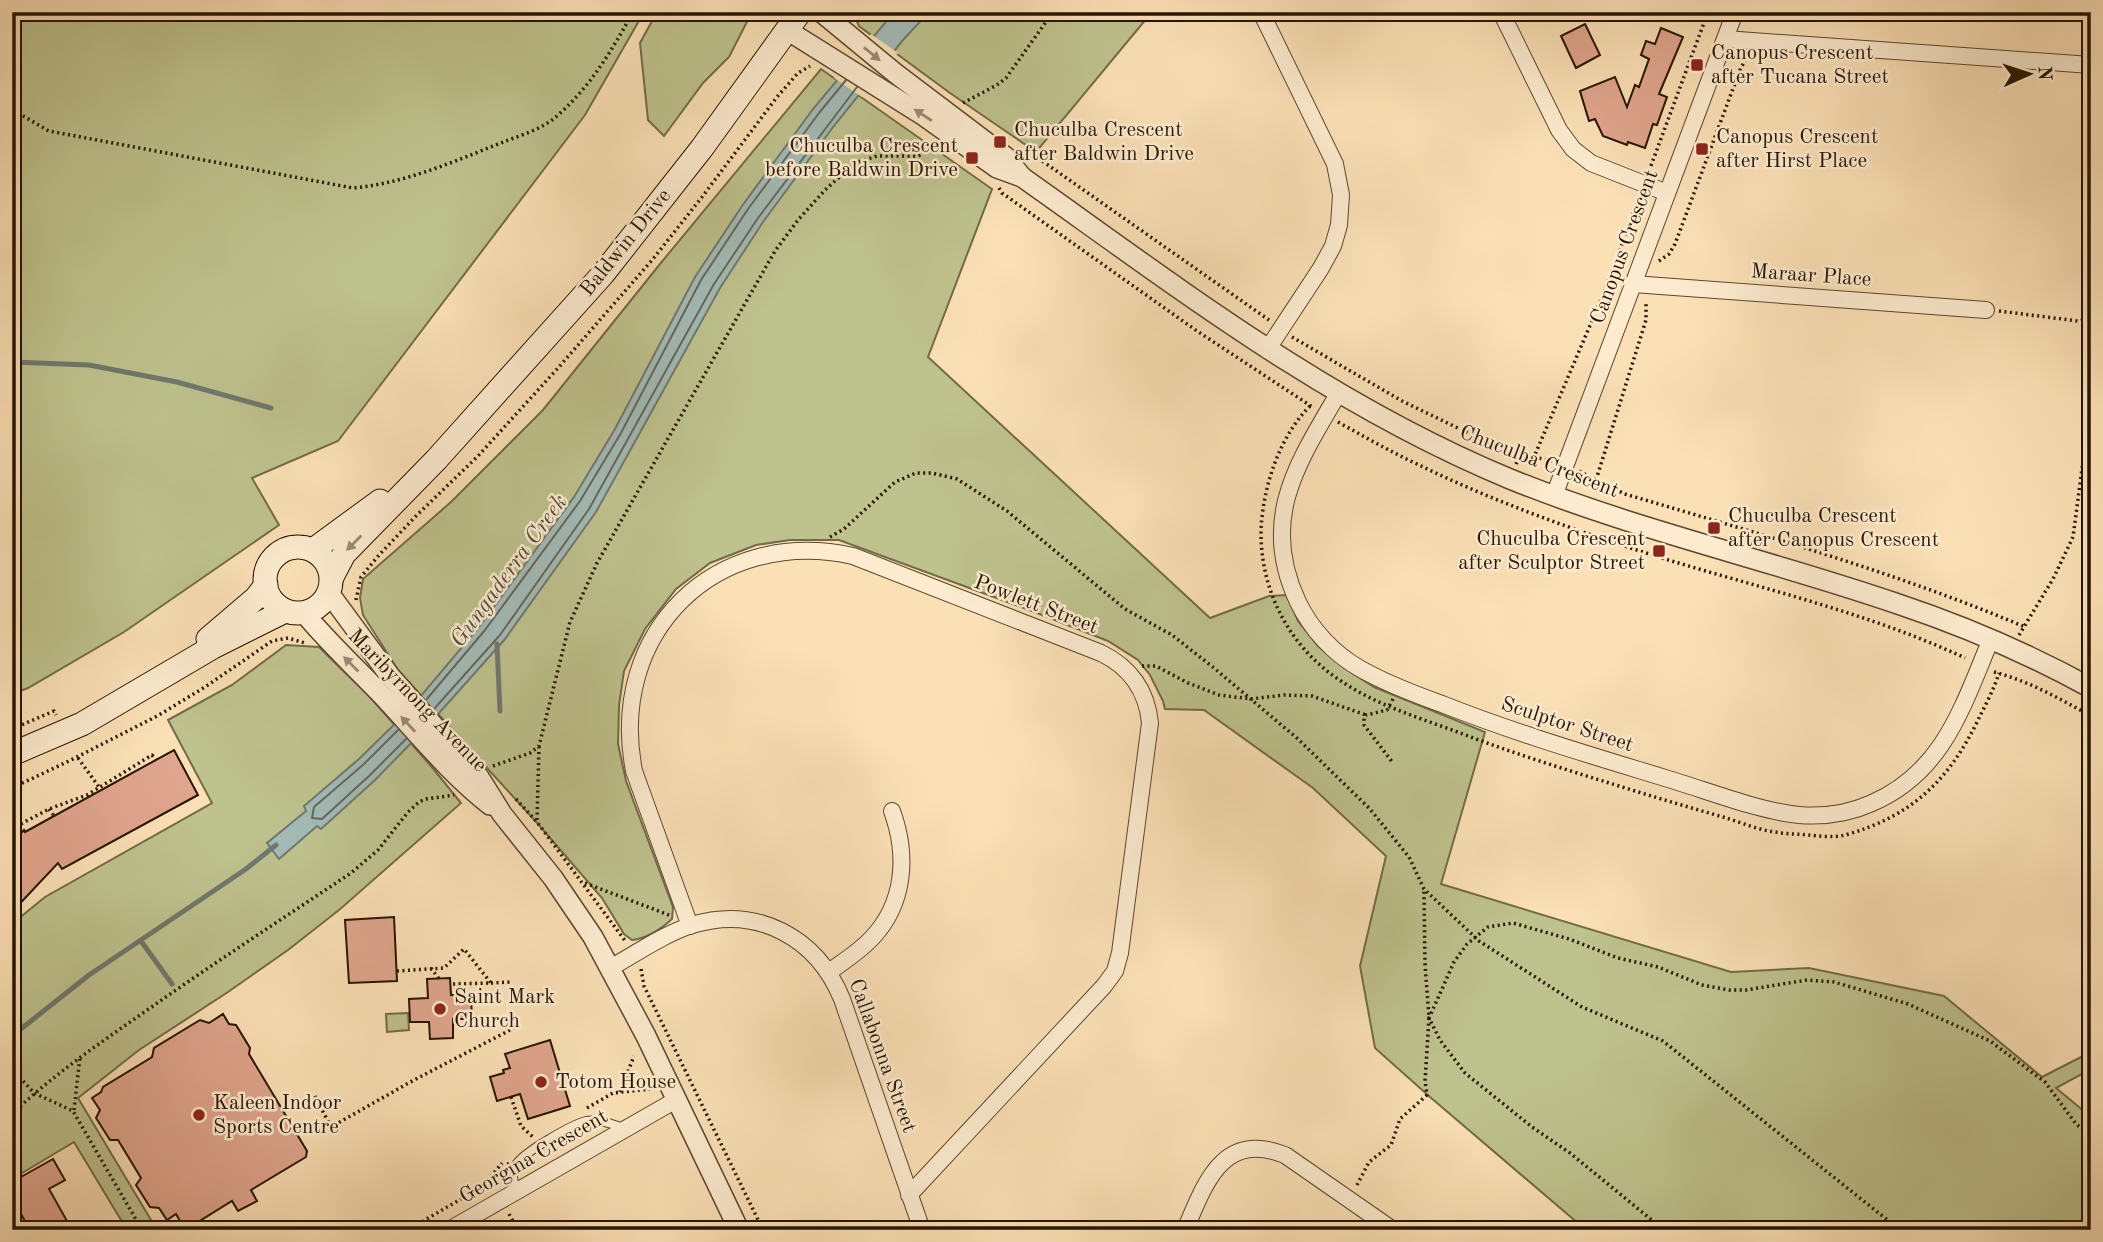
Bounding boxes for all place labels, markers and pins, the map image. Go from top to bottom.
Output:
place label: Canopus Crescent after Tucana Street [1711,43,1889,88]
marker: Canopus Crescent after Tucana Street [1689,57,1705,73]
place label: Chuculba Crescent after Baldwin Drive [1014,120,1194,165]
place label: Canopus Crescent after Hirst Place [1716,127,1878,172]
marker: Chuculba Crescent after Baldwin Drive [992,134,1008,150]
place label: Chuculba Crescent before Baldwin Drive [765,136,958,181]
marker: Canopus Crescent after Hirst Place [1694,141,1710,157]
marker: Chuculba Crescent before Baldwin Drive [964,150,980,166]
place label: Chuculba Crescent after Canopus Crescent [1728,506,1939,551]
marker: Chuculba Crescent after Canopus Crescent [1706,520,1722,536]
place label: Chuculba Crescent after Sculptor Street [1458,529,1645,574]
marker: Chuculba Crescent after Sculptor Street [1651,543,1667,559]
place label: Saint Mark Church [454,987,555,1032]
marker: Saint Mark Church [432,1001,448,1017]
place label: Totom House [555,1072,676,1093]
marker: Totom House [533,1074,549,1090]
place label: Kaleen Indoor Sports Centre [213,1093,342,1138]
marker: Kaleen Indoor Sports Centre [191,1107,207,1123]

